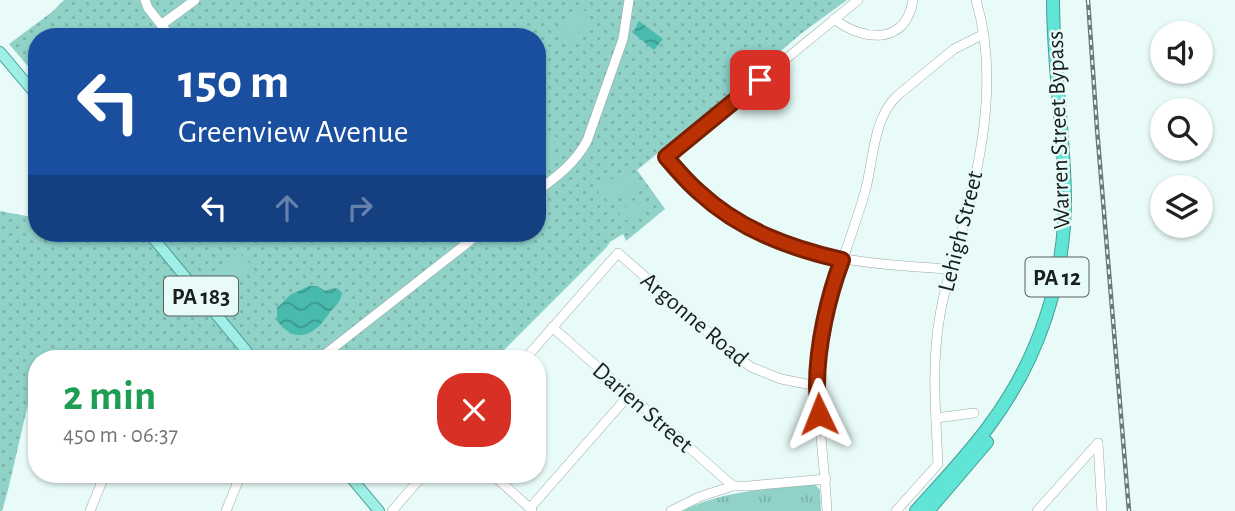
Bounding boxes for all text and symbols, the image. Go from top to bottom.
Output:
map controls [1150,21,1213,238]
button: sound [1150,21,1213,84]
street label: Warren Street Bypass [1044,30,1074,230]
pin [730,50,790,110]
icon: left [63,56,154,147]
text: 150 m [178,58,289,107]
icon: arrive [741,61,779,99]
button: search [1150,98,1213,161]
text: Greenview Avenue [178,116,408,148]
street label: Lehigh Street [934,168,988,294]
button: layers [1150,175,1213,238]
icon: left [195,189,233,227]
icon: ahead [268,189,306,227]
icon: right [341,189,379,227]
road number: PA 12 [1026,258,1088,296]
street label: Argonne Road [636,268,753,371]
road number: PA 183 [164,276,238,316]
street label: Darien Street [588,358,697,458]
button: close [437,373,511,447]
text: 2 min [63,375,156,417]
position arrow [782,377,856,451]
text: 450 m · 06:37 [63,424,178,447]

